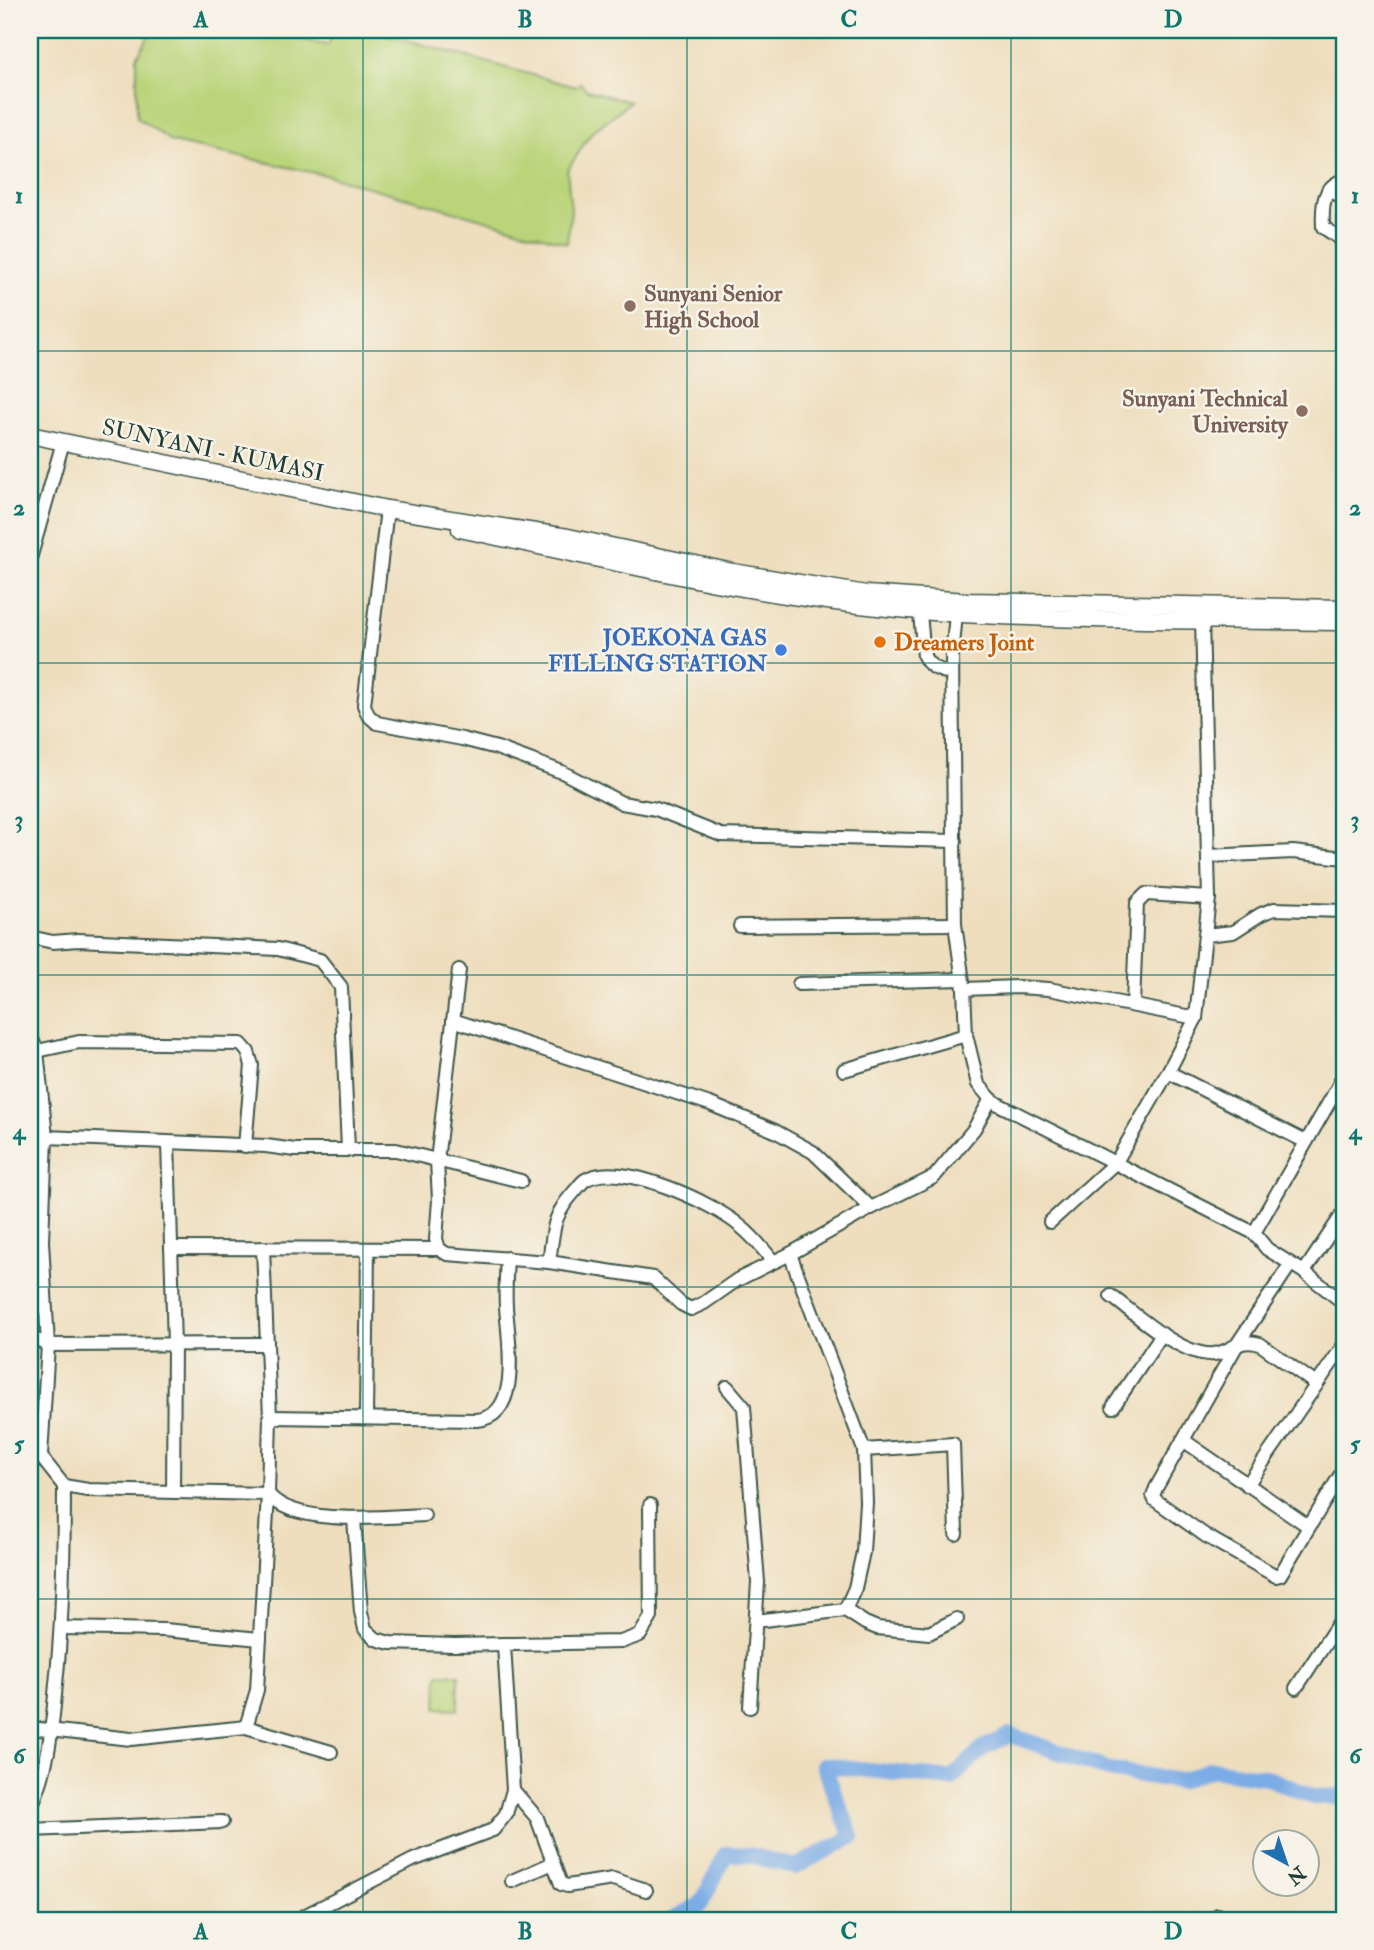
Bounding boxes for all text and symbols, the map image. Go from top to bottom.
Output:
text: A [193,5,209,34]
text: B [517,5,533,34]
text: C [841,5,857,34]
text: D [1164,5,1182,34]
text: 1 [15,181,23,210]
text: 1 [1351,181,1359,210]
place label: Sunyani Senior High School [644,279,783,335]
marker: Sunyani Senior High School [622,298,638,314]
place label: Sunyani Technical University [1122,384,1289,440]
marker: Sunyani Technical University [1294,403,1310,419]
street label: SUNYANI - KUMASI [99,412,327,488]
text: 2 [13,493,25,522]
text: 2 [1349,493,1361,522]
place label: JOEKONA GAS FILLING STATION [548,623,767,678]
place label: Dreamers Joint [894,628,1035,658]
marker: Dreamers Joint [872,634,888,650]
marker: JOEKONA GAS FILLING STATION [773,642,789,658]
text: 3 [15,805,23,834]
text: 3 [1351,805,1359,834]
text: 4 [12,1117,27,1146]
text: 4 [1348,1117,1363,1146]
text: 5 [14,1429,25,1458]
text: 5 [1350,1429,1361,1458]
text: 6 [13,1741,27,1770]
text: 6 [1349,1741,1363,1770]
north arrow [1252,1828,1322,1898]
text: N [1281,1860,1311,1891]
text: A [193,1917,209,1946]
text: B [517,1917,533,1946]
text: C [841,1917,857,1946]
text: D [1164,1917,1182,1946]

